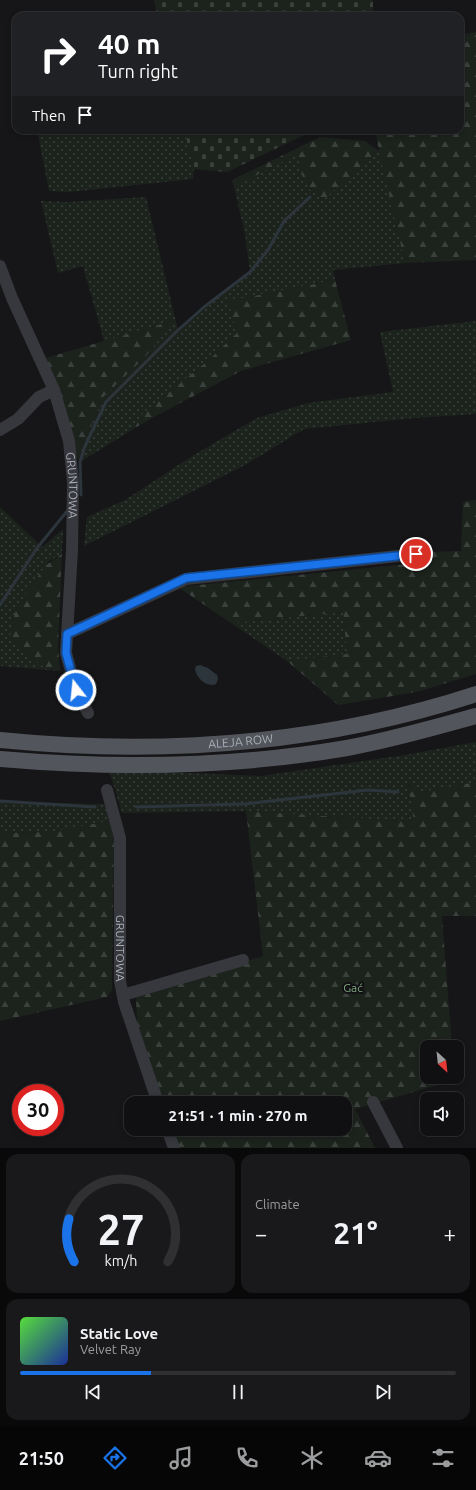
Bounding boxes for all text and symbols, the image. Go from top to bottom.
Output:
icon: right [32,28,84,80]
text: 40 m [98,28,160,59]
text: Turn right [98,61,178,81]
icon: arrive [74,104,96,126]
text: Then [32,107,66,124]
street label: GRUNTOWA [64,451,80,519]
pin [399,537,433,571]
icon: arrive [405,543,427,565]
position arrow [55,669,97,711]
street label: ALEJA ROW [208,731,274,750]
street label: GRUNTOWA [114,915,127,982]
park label: Gać [343,981,363,994]
north arrow [420,1040,464,1084]
map controls [420,1040,464,1136]
speed limit sign: 30 [12,1084,64,1136]
button: sound [420,1092,464,1136]
text: 21:51 · 1 min · 270 m [169,1107,307,1124]
text: Climate [255,1197,300,1211]
text: 27 [97,1205,144,1252]
text: 21° [333,1216,378,1250]
text: − [255,1221,267,1246]
text: + [444,1221,456,1246]
text: km/h [104,1252,137,1268]
text: Static Love [80,1325,158,1342]
text: Velvet Ray [80,1342,141,1356]
icon: previous [82,1381,104,1403]
icon: pause [227,1381,249,1403]
icon: next [372,1381,394,1403]
icon: directions [101,1444,129,1472]
icon: music [167,1444,195,1472]
icon: phone [233,1444,261,1472]
icon: climate [298,1444,326,1472]
icon: car [364,1444,392,1472]
icon: filters [429,1444,457,1472]
text: 21:50 [19,1448,64,1468]

